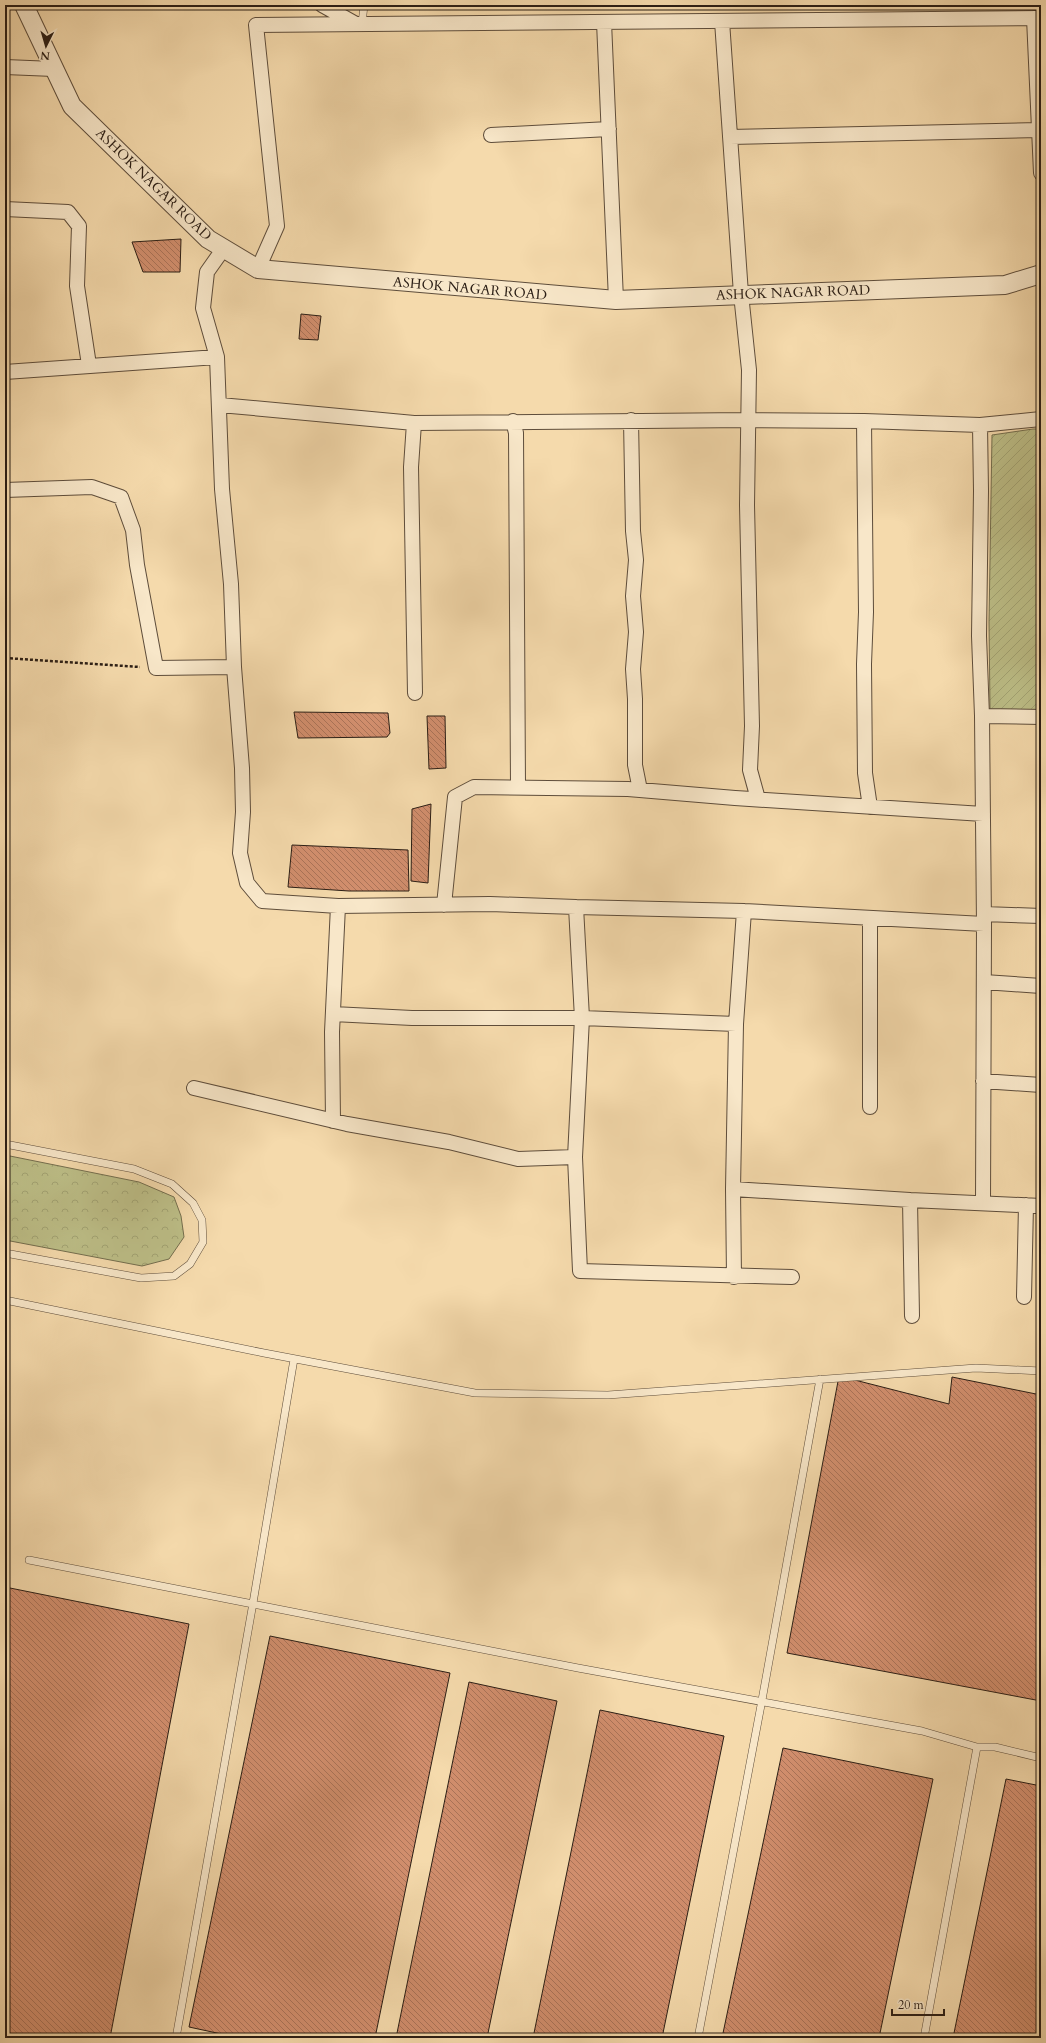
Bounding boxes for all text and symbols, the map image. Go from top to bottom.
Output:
north arrow [26,26,66,66]
text: N [39,48,51,63]
street label: ASHOK NAGAR ROAD [91,124,216,245]
street label: ASHOK NAGAR ROAD [392,272,548,305]
street label: ASHOK NAGAR ROAD [715,280,871,305]
scale bar [892,1991,944,2017]
text: 20 m [898,1997,925,2013]

